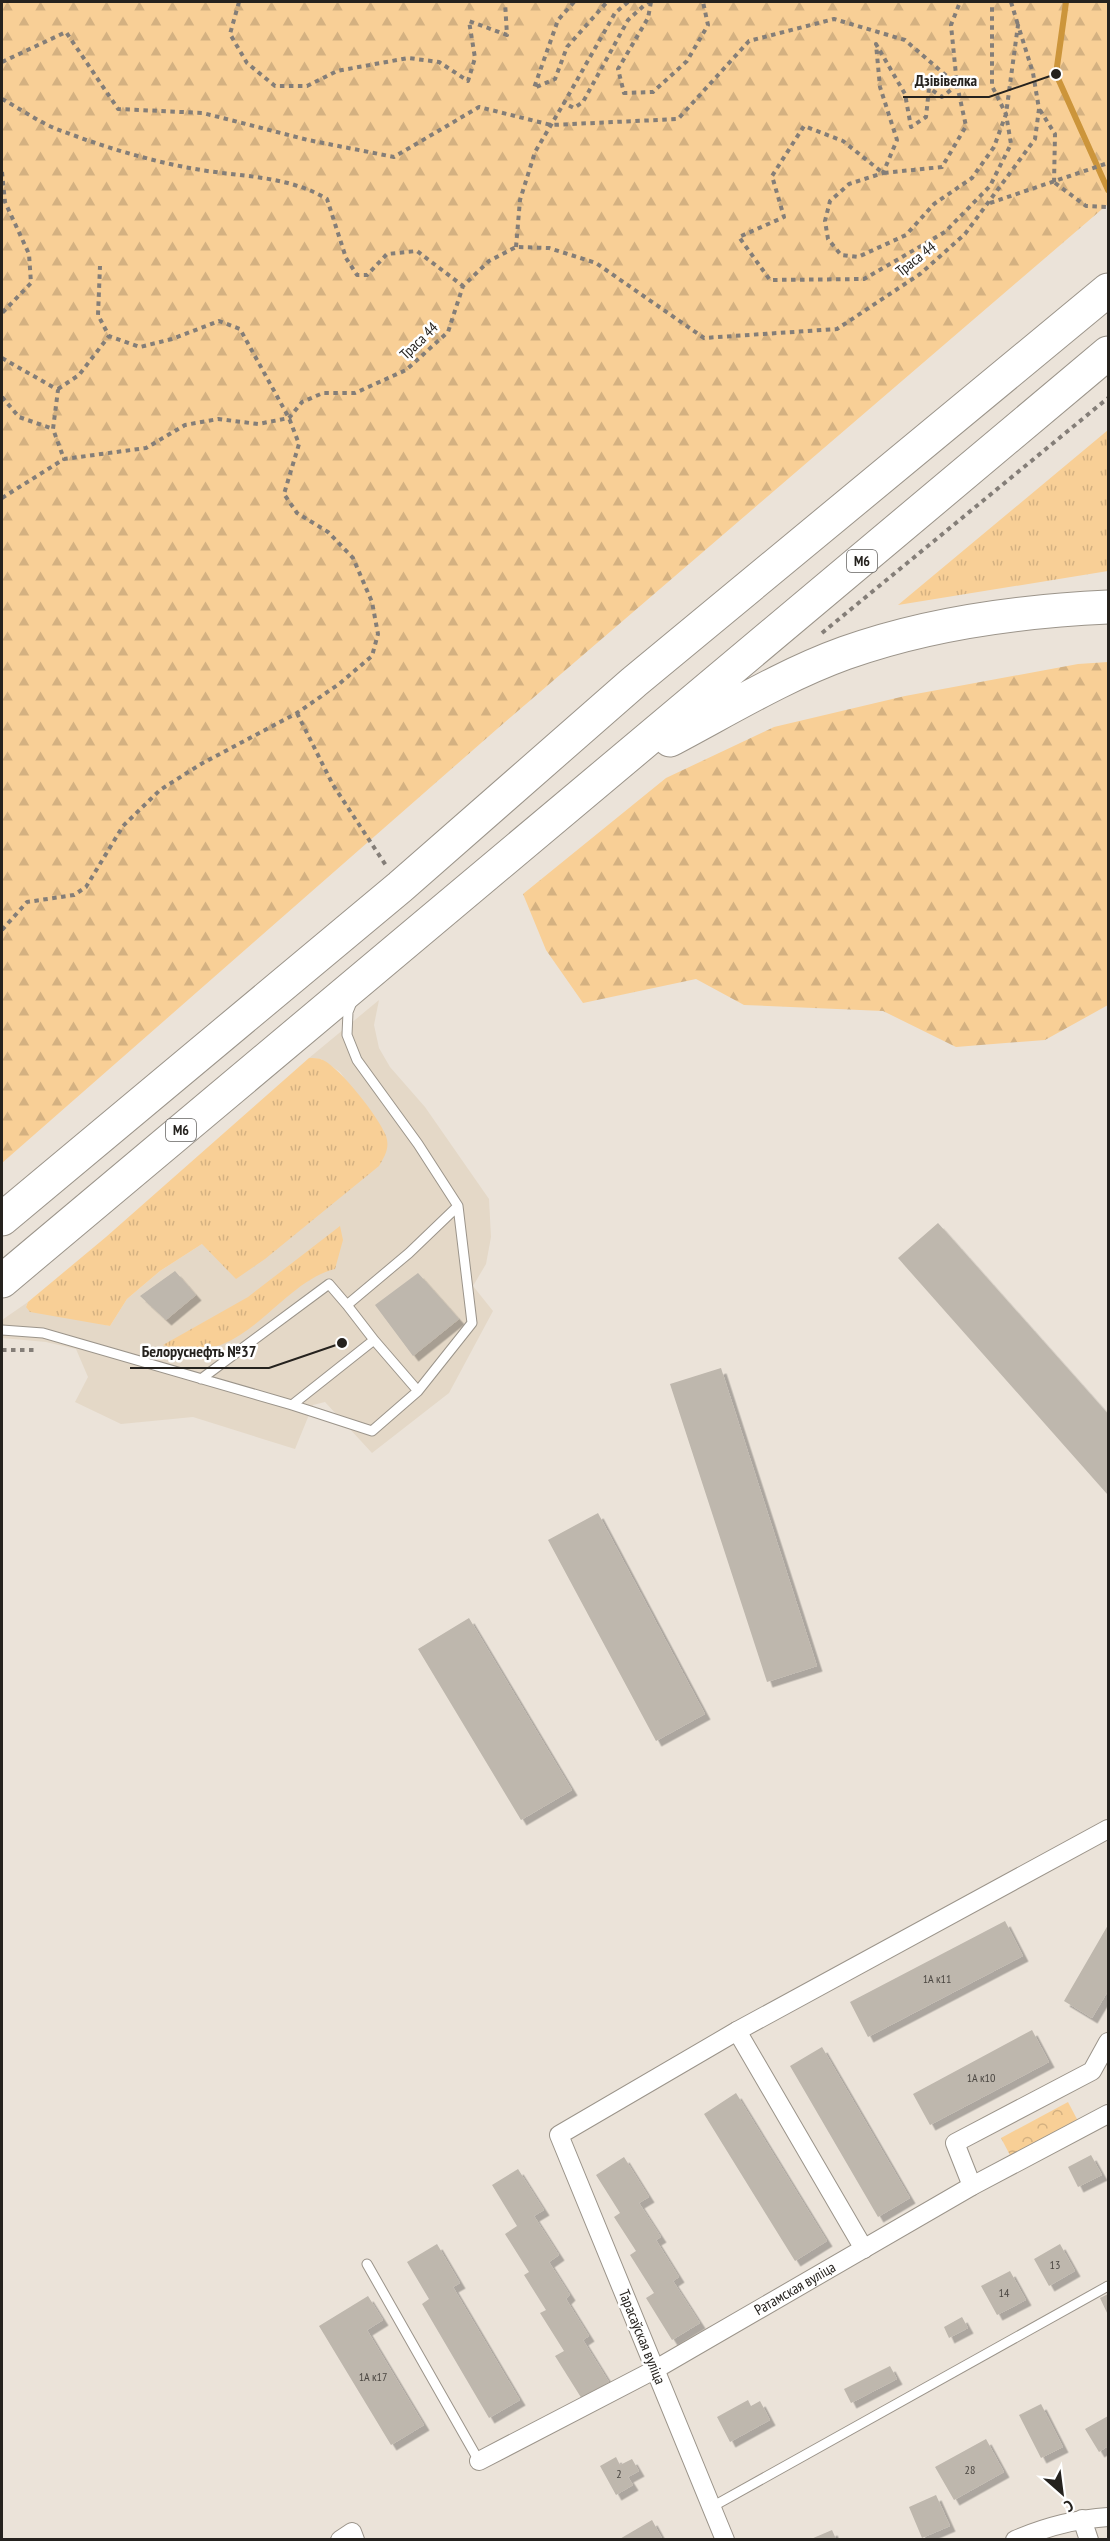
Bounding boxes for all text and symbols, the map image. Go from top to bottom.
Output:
callout: Дзівівелка [903,63,989,97]
text: Дзівівелка [915,70,978,90]
street label: Траса 44 [892,237,940,280]
street label: Траса 44 [396,318,442,363]
road number: М6 [847,550,877,572]
road number: М6 [166,1119,196,1141]
callout: Белоруснефть №37 [130,1334,269,1368]
text: Белоруснефть №37 [142,1341,256,1361]
house number: 1А к11 [923,1971,951,1986]
house number: 1А к10 [967,2070,995,2085]
street label: Ратамская вуліца [751,2257,839,2319]
house number: 13 [1050,2257,1060,2272]
house number: 14 [999,2285,1010,2300]
street label: Тарасаўская вуліца [615,2287,670,2387]
house number: 1А к17 [359,2369,387,2384]
house number: 28 [965,2462,975,2477]
north arrow [1032,2463,1092,2523]
house number: 2 [616,2466,622,2481]
text: С [1061,2496,1077,2517]

